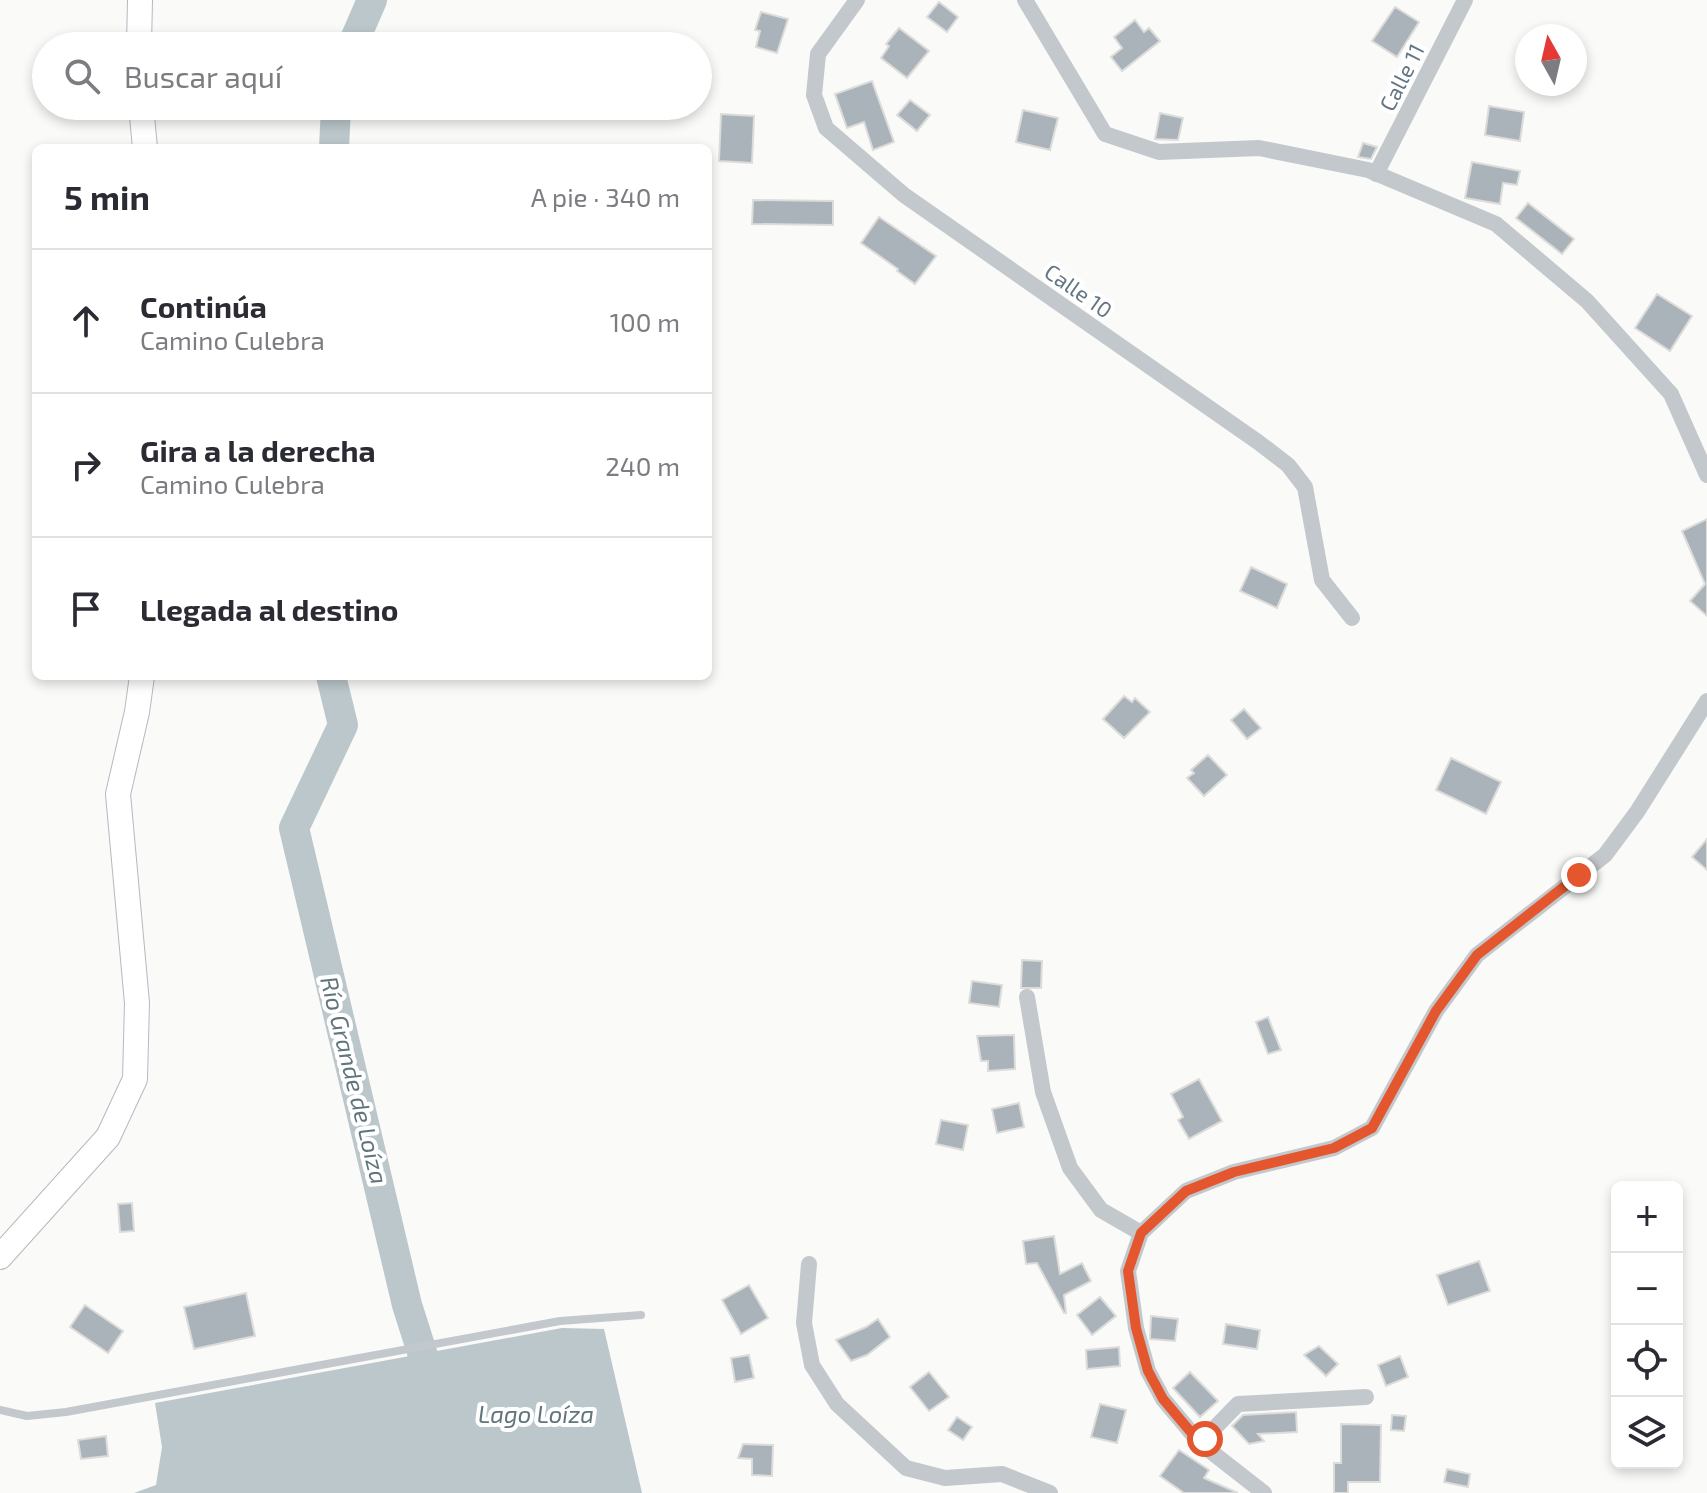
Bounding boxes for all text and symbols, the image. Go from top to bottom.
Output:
north arrow [1515,24,1587,96]
search box [32,32,712,120]
street label: Calle 11 [1373,39,1429,115]
icon: search [60,54,104,98]
text: Buscar aquí [124,58,282,94]
text: 5 min [64,176,150,217]
text: A pie · 340 m [531,181,680,212]
street label: Calle 10 [1040,257,1118,323]
text: Continúa [140,288,267,324]
icon: ahead [64,299,108,343]
text: 100 m [610,306,680,337]
text: Camino Culebra [140,324,325,355]
text: Gira a la derecha [140,432,376,468]
icon: right [64,443,108,487]
text: 240 m [605,450,680,481]
text: Camino Culebra [140,468,325,499]
icon: arrive [64,587,108,631]
text: Llegada al destino [140,591,399,627]
route end [1561,857,1597,893]
water label: Río Grande de Loíza [315,973,395,1187]
map controls [1611,1181,1683,1469]
button: + [1611,1181,1683,1253]
button: − [1611,1253,1683,1325]
button: locate [1611,1325,1683,1397]
button: layers [1611,1397,1683,1469]
water label: Lago Loíza [478,1399,594,1428]
route start [1187,1421,1223,1457]

